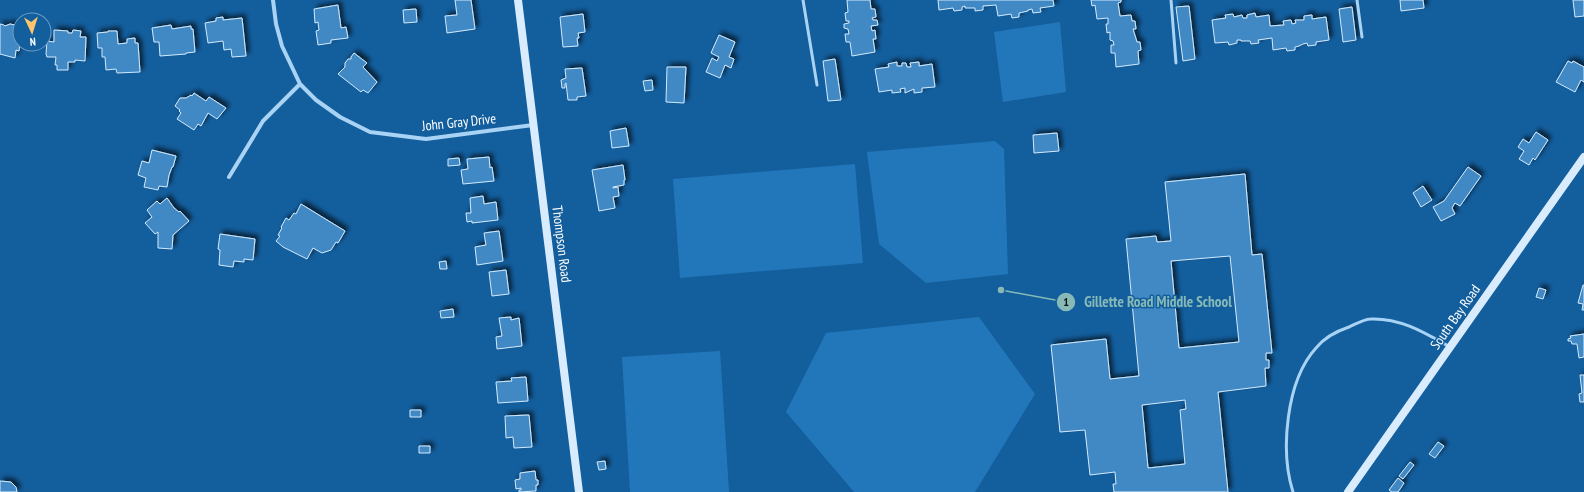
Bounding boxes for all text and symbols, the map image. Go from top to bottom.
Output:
north arrow [12,12,52,52]
text: N [29,35,36,49]
street label: John Gray Drive [420,109,497,135]
street label: Thompson Road [548,204,576,284]
street label: South Bay Road [1426,281,1484,353]
callout: Gillette Road Middle School [1056,288,1240,315]
text: Gillette Road Middle School [1084,292,1232,311]
text: 1 [1063,294,1069,309]

